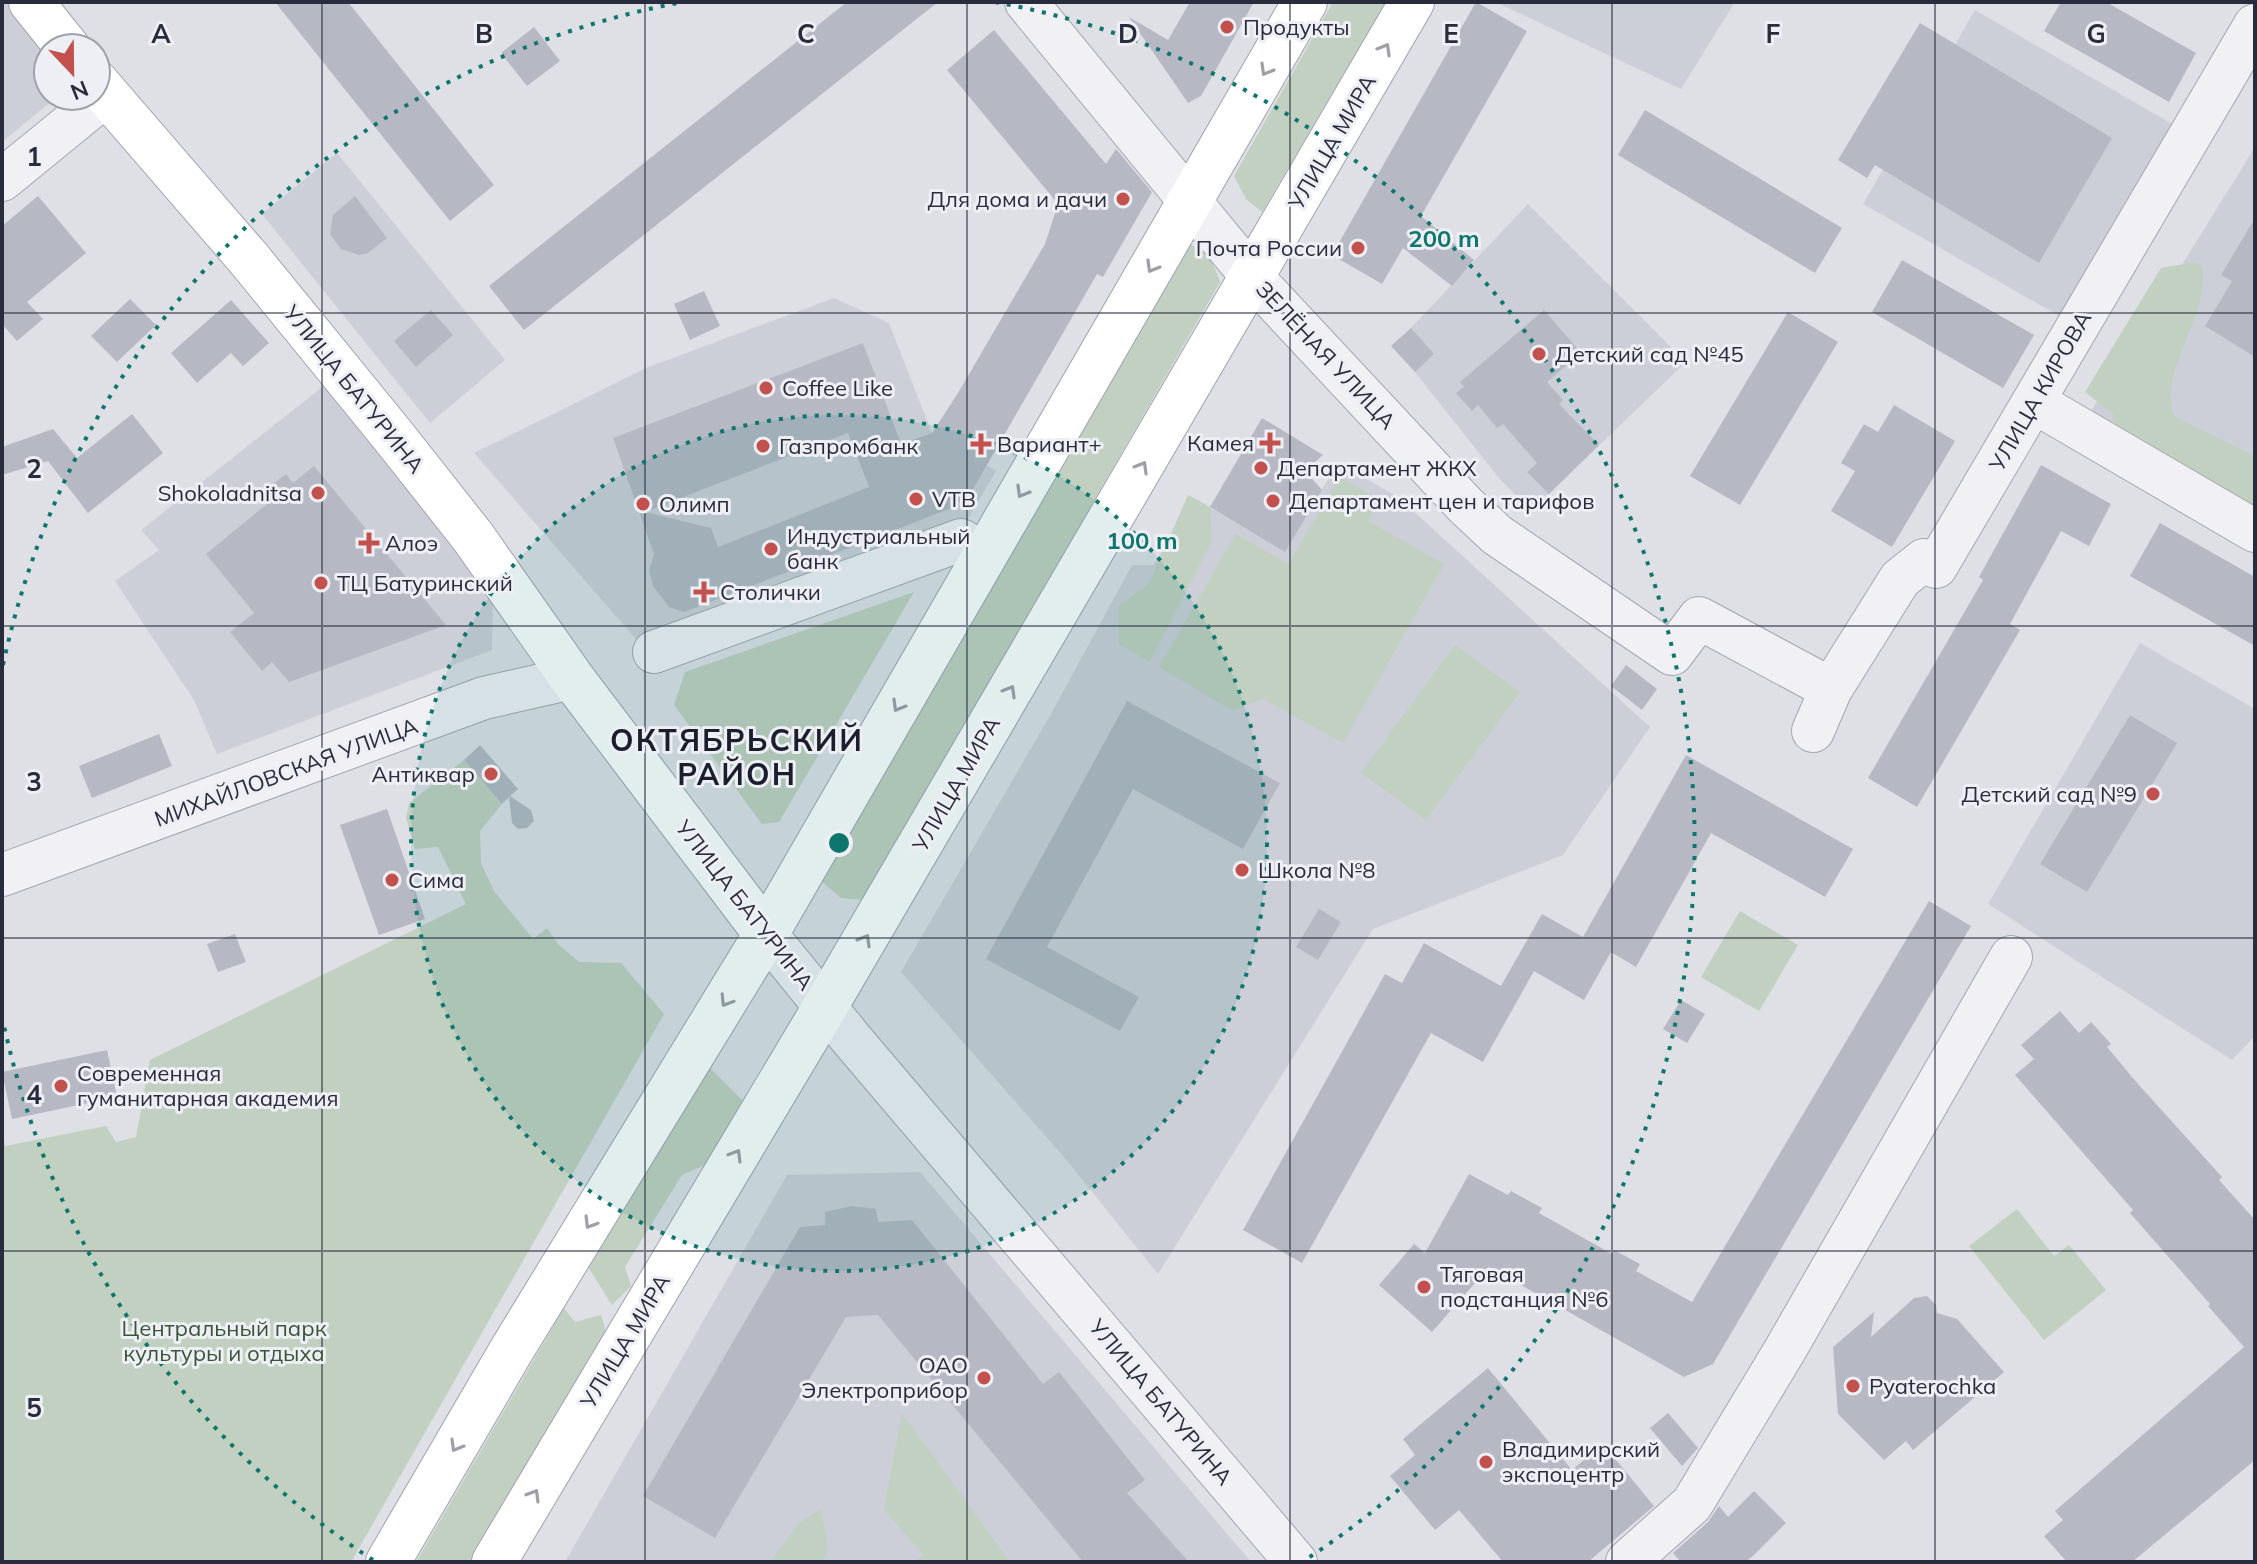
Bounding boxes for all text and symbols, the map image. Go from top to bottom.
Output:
place label: Продукты [1243,13,1350,41]
text: A [151,17,171,50]
text: B [475,17,493,50]
text: C [797,17,815,50]
text: D [1118,17,1138,50]
text: E [1443,17,1459,50]
text: F [1766,17,1781,50]
text: G [2086,17,2106,50]
marker: Продукты [1218,18,1236,36]
north arrow [32,32,112,112]
one-way arrow [1375,43,1391,58]
one-way arrow [1260,61,1276,75]
street label: УЛИЦА МИРА [1281,69,1382,215]
text: N [67,74,92,107]
text: 1 [26,140,42,173]
place label: Для дома и дачи [927,185,1107,213]
marker: Для дома и дачи [1114,190,1132,208]
text: 200 m [1408,223,1480,253]
place label: Почта России [1196,234,1342,262]
marker: Почта России [1349,239,1367,257]
one-way arrow [1146,258,1162,273]
street label: ЗЕЛЁНАЯ УЛИЦА [1250,275,1402,435]
street label: УЛИЦА БАТУРИНА [277,298,430,479]
street label: УЛИЦА КИРОВА [1982,306,2097,477]
place label: Детский сад №45 [1555,340,1744,368]
marker: Детский сад №45 [1530,345,1548,363]
place label: Coffee Like [782,374,893,402]
marker: Coffee Like [757,379,775,397]
place label: Камея [1187,429,1254,457]
place label: Вариант+ [997,430,1102,458]
place label: Газпромбанк [779,432,918,460]
marker: Камея [1261,434,1279,452]
marker: Вариант+ [972,435,990,453]
marker: Газпромбанк [754,437,772,455]
text: 2 [26,452,42,485]
place label: Департамент ЖКХ [1277,454,1477,482]
marker: Департамент ЖКХ [1252,459,1270,477]
one-way arrow [1132,461,1148,476]
place label: Shokoladnitsa [158,479,302,507]
marker: Shokoladnitsa [309,484,327,502]
one-way arrow [1016,484,1032,498]
place label: VTB [932,485,976,513]
place label: Департамент цен и тарифов [1289,487,1594,515]
place label: Олимп [659,490,730,518]
marker: VTB [907,490,925,508]
marker: Департамент цен и тарифов [1264,492,1282,510]
marker: Олимп [634,495,652,513]
place label: Индустриальный банк [787,522,970,575]
text: 100 m [1106,525,1178,555]
place label: Алоэ [385,529,438,557]
marker: Алоэ [360,534,378,552]
marker: Индустриальный банк [762,540,780,558]
place label: ТЦ Батуринский [337,569,513,597]
marker: ТЦ Батуринский [312,574,330,592]
place label: Столички [720,578,821,606]
marker: Столички [695,583,713,601]
one-way arrow [1000,685,1016,700]
one-way arrow [892,697,908,711]
street label: МИХАЙЛОВСКАЯ УЛИЦА [150,711,422,833]
street label: УЛИЦА МИРА [905,711,1006,857]
district label: ОКТЯБРЬСКИЙ РАЙОН [610,721,864,793]
place label: Антиквар [372,760,475,788]
text: 3 [26,765,42,798]
marker: Антиквар [482,765,500,783]
place label: Детский сад №9 [1962,780,2137,808]
marker: Детский сад №9 [2144,785,2162,803]
street label: УЛИЦА БАТУРИНА [669,814,820,996]
centre of rings [825,829,853,857]
place label: Школа №8 [1258,856,1375,884]
marker: Школа №8 [1233,861,1251,879]
place label: Сима [408,866,464,894]
marker: Сима [383,871,401,889]
one-way arrow [855,934,871,949]
one-way arrow [720,992,735,1007]
place label: Современная гуманитарная академия [77,1059,339,1112]
marker: Современная гуманитарная академия [52,1077,70,1095]
text: 4 [26,1078,42,1111]
one-way arrow [726,1149,742,1164]
one-way arrow [585,1214,600,1228]
place label: Тяговая подстанция №6 [1440,1260,1608,1313]
street label: УЛИЦА МИРА [573,1269,676,1414]
marker: Тяговая подстанция №6 [1415,1278,1433,1296]
street label: УЛИЦА БАТУРИНА [1083,1312,1239,1491]
park label: Центральный парк культуры и отдыха [122,1314,327,1367]
place label: ОАО Электроприбор [801,1351,968,1404]
marker: ОАО Электроприбор [975,1369,993,1387]
place label: Pyaterochka [1869,1372,1996,1400]
marker: Pyaterochka [1844,1377,1862,1395]
text: 5 [26,1391,42,1424]
place label: Владимирский экспоцентр [1502,1435,1660,1488]
one-way arrow [450,1437,466,1451]
marker: Владимирский экспоцентр [1477,1453,1495,1471]
one-way arrow [524,1489,539,1504]

